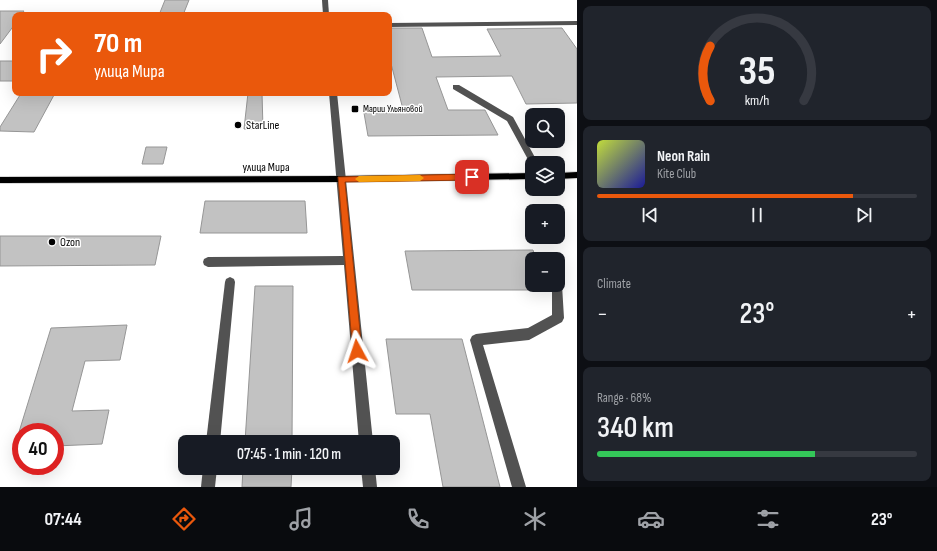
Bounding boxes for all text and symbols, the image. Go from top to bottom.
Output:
text: 70 m [94,27,142,60]
icon: right [28,28,80,80]
text: 35 [739,47,775,96]
text: улица Мира [94,61,165,82]
text: km/h [745,92,769,109]
place label: Марии Ульяновой [363,103,423,115]
marker: Марии Ульяновой [350,104,360,114]
map controls [525,108,565,292]
button: search [525,108,565,148]
place label: StarLine [246,118,280,133]
marker: StarLine [233,120,243,130]
text: Neon Rain [657,147,710,166]
button: layers [525,156,565,196]
street label: улица Мира [242,160,290,175]
pin [455,160,489,194]
icon: arrive [461,166,483,188]
text: Kite Club [657,166,696,182]
button: + [525,204,565,244]
icon: previous [639,204,661,226]
icon: pause [746,204,768,226]
icon: next [853,204,875,226]
place label: Ozon [60,235,80,250]
marker: Ozon [47,237,57,247]
button: − [525,252,565,292]
text: Climate [597,276,631,292]
text: 23° [739,296,775,332]
text: − [597,301,608,328]
text: + [906,301,917,328]
position arrow [336,330,378,372]
text: Range · 68% [597,390,651,406]
text: 340 km [597,410,674,446]
speed limit sign: 40 [12,423,64,475]
text: 07:45 · 1 min · 120 m [237,445,341,464]
icon: directions [170,505,198,533]
icon: music [287,505,315,533]
icon: phone [404,505,432,533]
icon: climate [521,505,549,533]
icon: car [637,505,665,533]
icon: filters [754,505,782,533]
text: 07:44 [44,509,82,530]
text: 23° [871,509,893,530]

